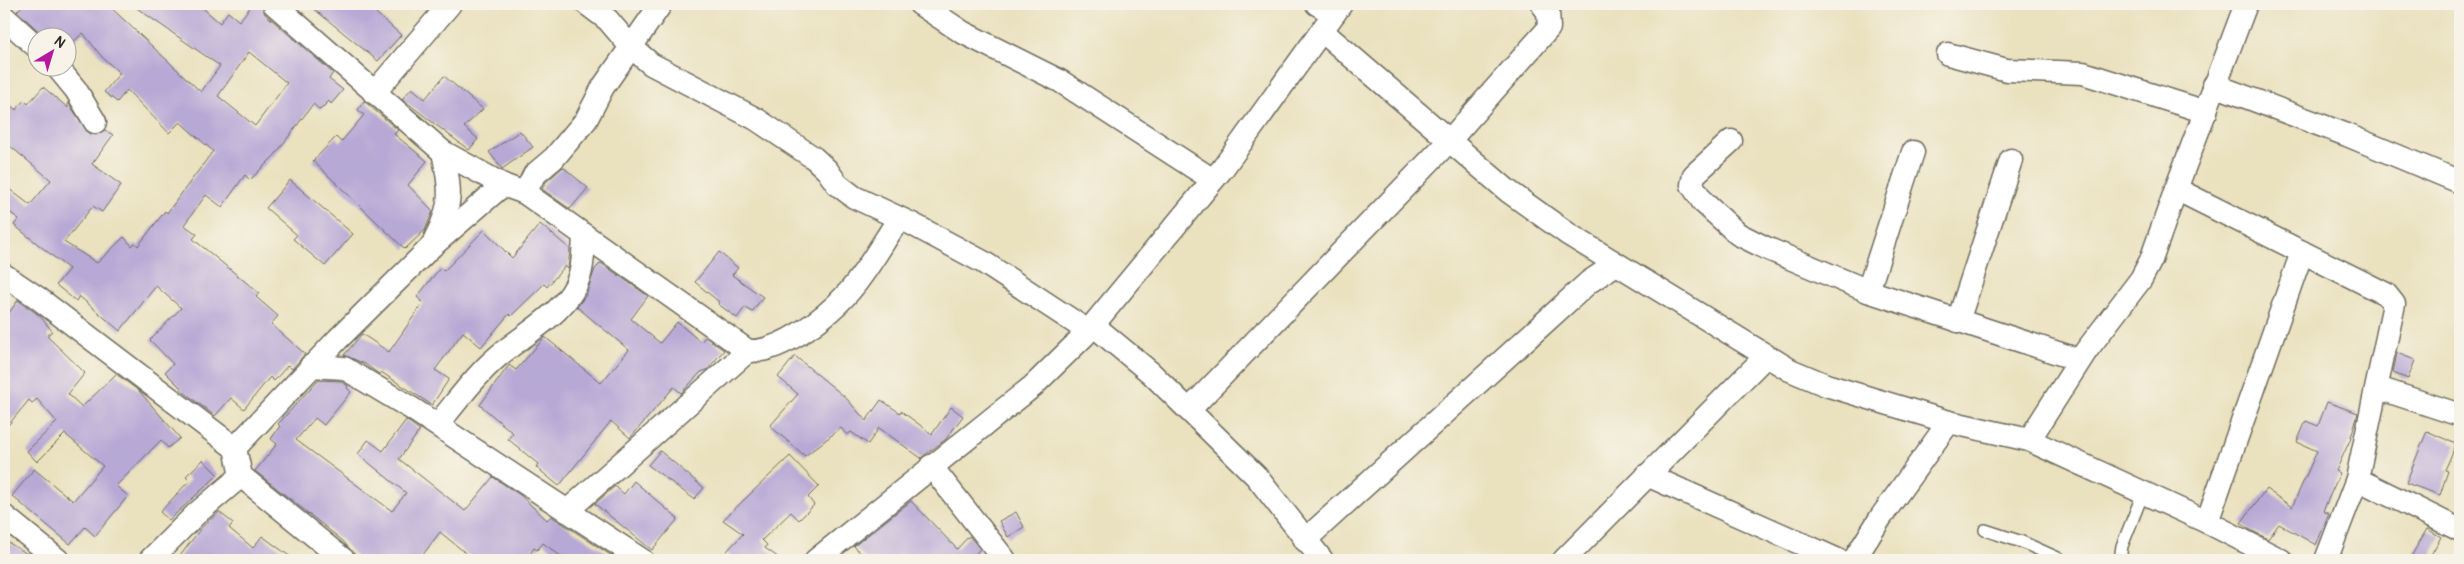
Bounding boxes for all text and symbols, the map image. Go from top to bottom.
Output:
north arrow [28,28,78,78]
text: N [51,33,69,52]

